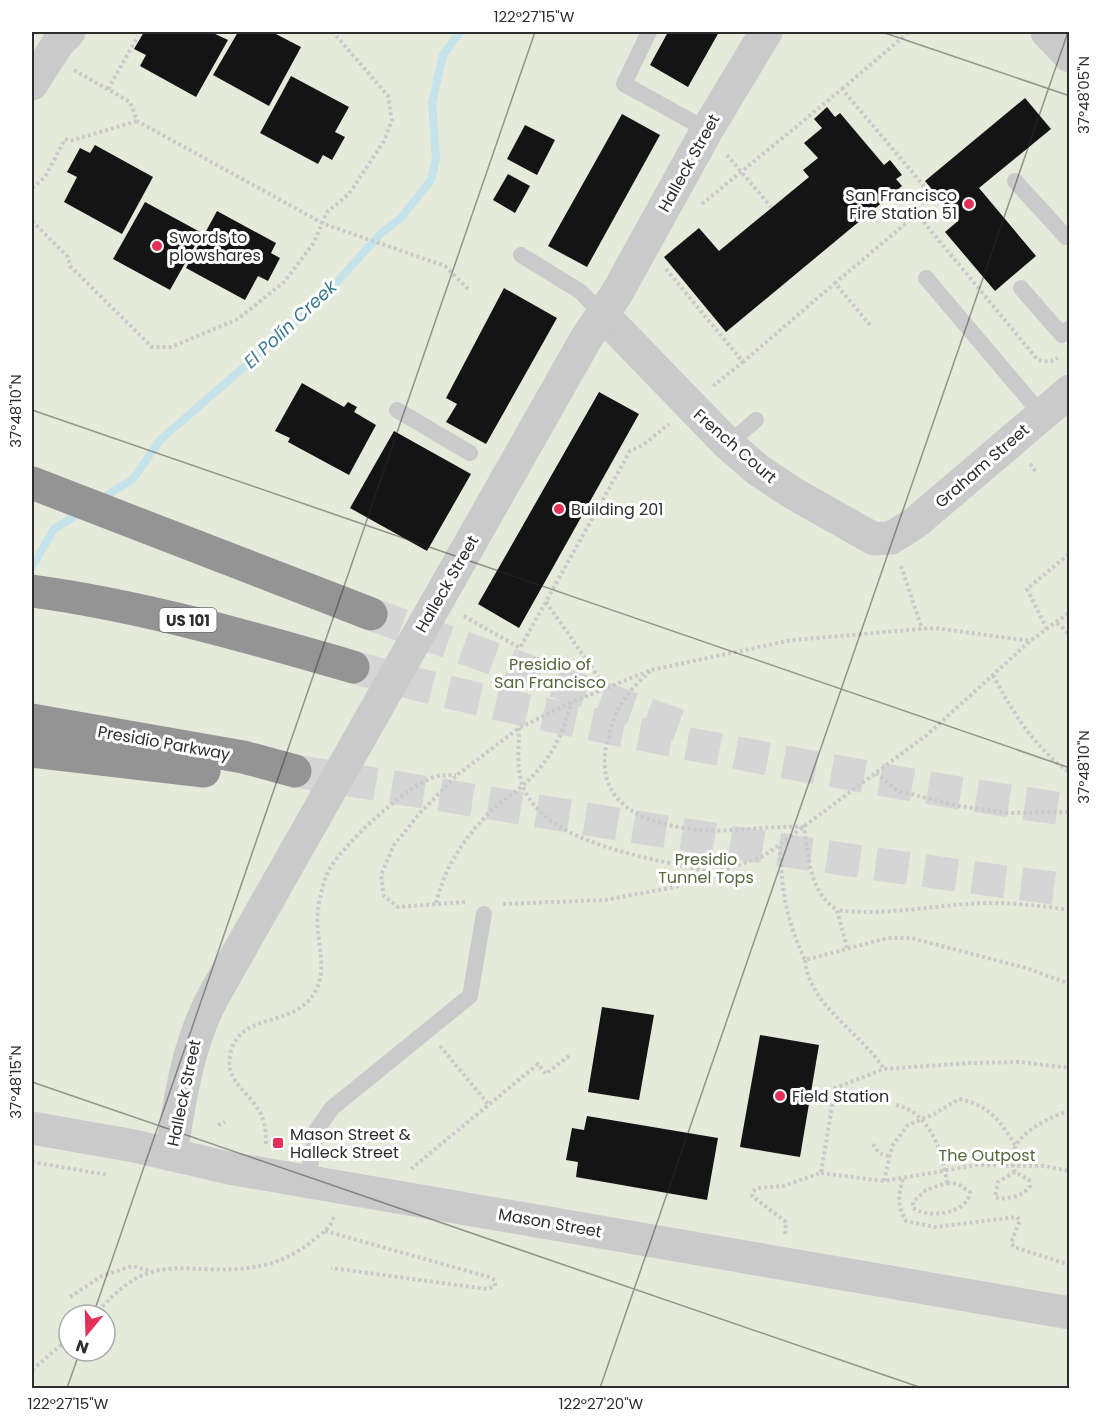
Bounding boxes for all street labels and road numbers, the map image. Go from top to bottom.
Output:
street label: Halleck Street [653,110,726,216]
street label: French Court [689,404,782,489]
street label: Graham Street [930,419,1034,513]
street label: Halleck Street [410,531,484,637]
road number: US 101 [160,608,216,632]
street label: Presidio Parkway [96,720,232,766]
street label: Halleck Street [161,1037,207,1149]
street label: Mason Street [497,1203,604,1243]

